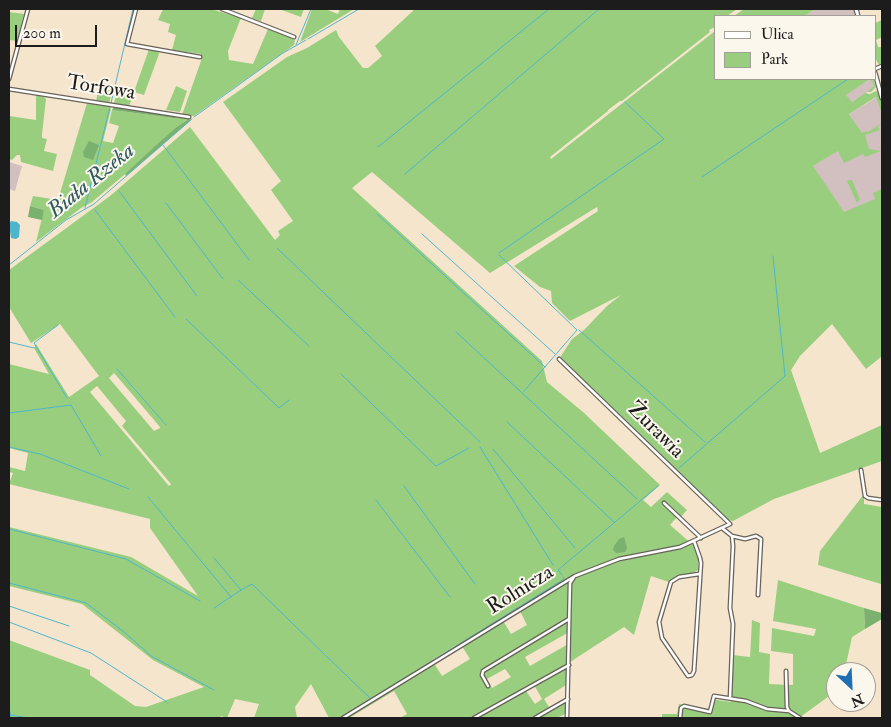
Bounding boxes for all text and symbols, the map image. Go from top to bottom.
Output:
scale bar [18,15,100,47]
legend [714,15,876,80]
text: 200 m [23,24,61,43]
text: Ulica [761,25,794,44]
text: Park [761,50,788,69]
street label: Torfowa [65,71,137,107]
water label: Biała Rzeka [43,139,141,225]
street label: Żurawia [621,397,689,465]
street label: Rolnicza [483,561,559,621]
north arrow [826,662,876,712]
text: N [848,690,866,710]

